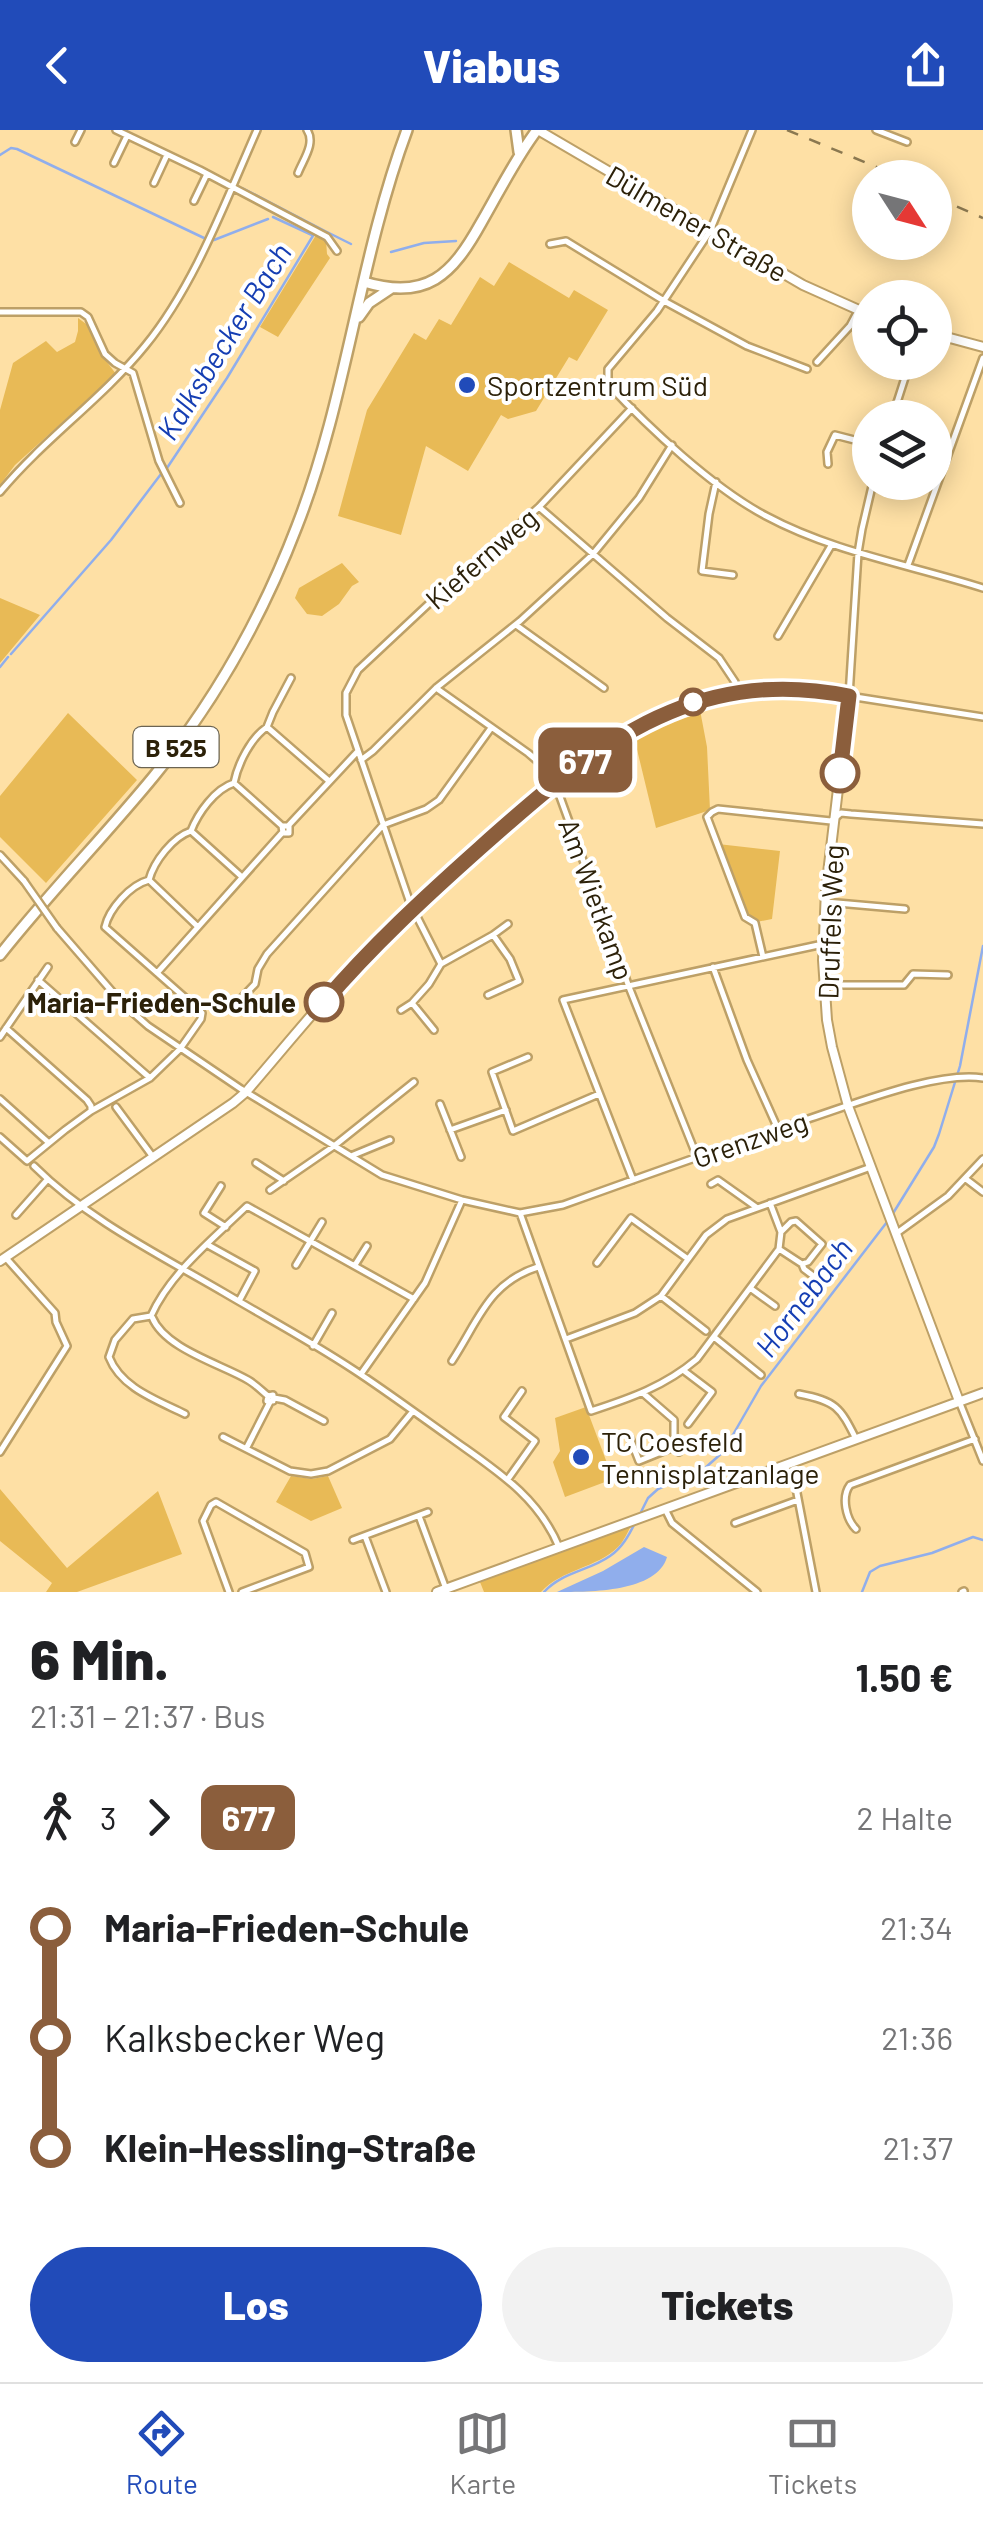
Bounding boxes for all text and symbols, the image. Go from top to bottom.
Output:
icon: back [30,38,85,93]
text: Viabus [423,38,560,92]
icon: share [898,38,953,93]
street label: Dülmener Straße [600,157,794,289]
north arrow [852,160,952,260]
map controls [852,160,952,500]
water label: Kalksbecker Bach [148,236,298,446]
button: locate [852,280,952,380]
place label: Sportzentrum Süd [487,368,708,402]
marker: Sportzentrum Süd [456,374,478,396]
button: layers [852,400,952,500]
street label: Kiefernweg [418,500,544,616]
unlabelled marker [680,689,706,715]
road number: B 525 [134,727,218,767]
line badge: 677 [528,728,642,792]
text: 677 [558,739,612,781]
unlabelled marker [821,754,859,792]
street label: Am Wietkamp [552,814,642,984]
street label: Druffels Weg [810,844,850,1000]
marker: Maria-Frieden-Schule [305,983,343,1021]
place label: Maria-Frieden-Schule [27,985,296,1019]
street label: Grenzweg [688,1104,812,1174]
water label: Hornebach [747,1231,859,1363]
place label: TC Coesfeld Tennisplatzanlage [601,1424,820,1490]
marker: TC Coesfeld Tennisplatzanlage [570,1446,592,1468]
text: 6 Min. [30,1625,169,1691]
text: 1.50 € [855,1654,953,1700]
text: 21:31 – 21:37 · Bus [30,1696,265,1734]
icon: walk [30,1790,85,1845]
icon: forward [131,1790,186,1845]
text: 677 [221,1796,275,1838]
text: 3 [100,1798,116,1836]
text: 2 Halte [857,1798,953,1836]
text: Maria-Frieden-Schule [104,1904,469,1950]
text: 21:34 [880,1908,953,1946]
text: Kalksbecker Weg [104,2014,385,2060]
text: 21:36 [881,2018,953,2056]
text: Klein-Hessling-Straße [104,2124,476,2170]
text: 21:37 [883,2128,953,2166]
button: Los [30,2247,482,2362]
button: Tickets [502,2247,953,2362]
tab: Route [126,2406,198,2500]
tab: Karte [450,2406,516,2500]
tab: Tickets [768,2406,857,2500]

